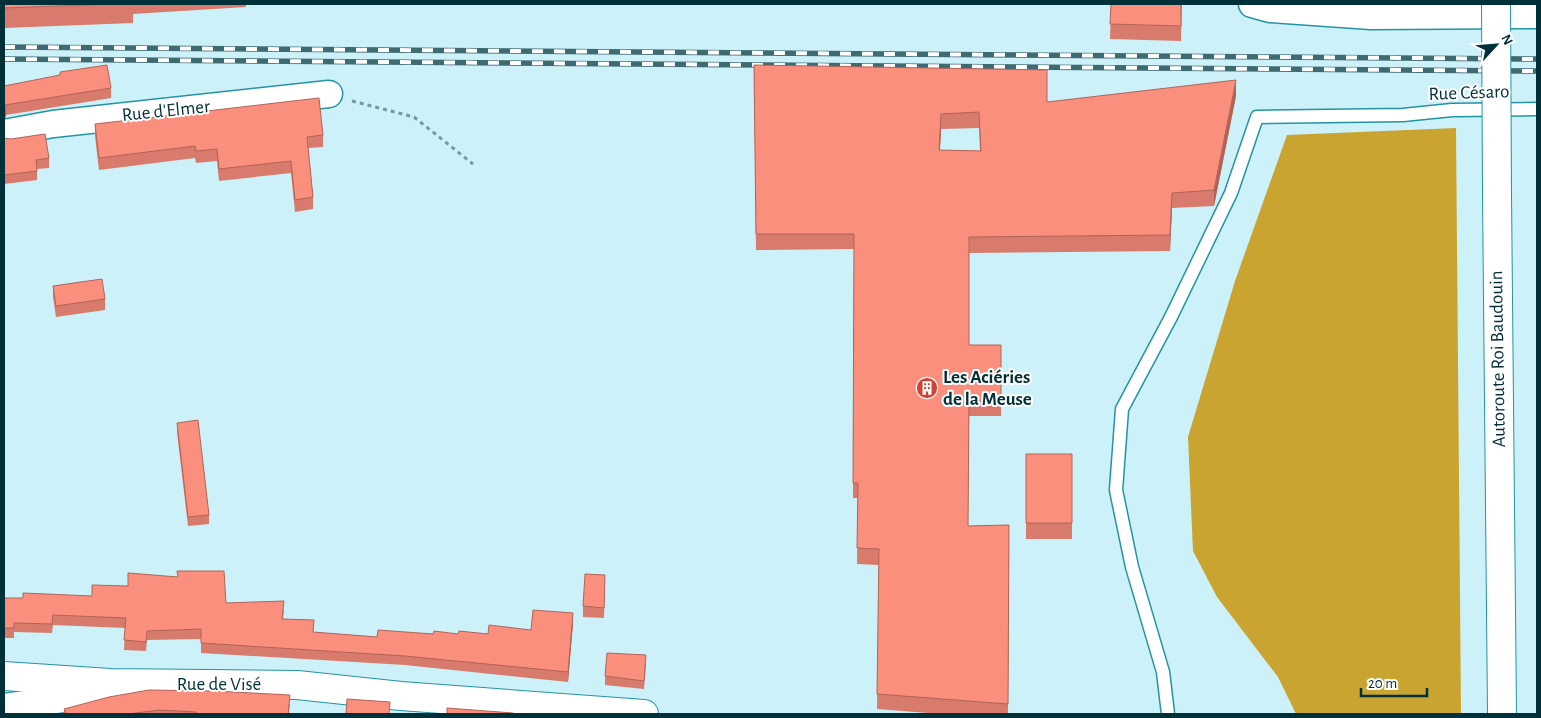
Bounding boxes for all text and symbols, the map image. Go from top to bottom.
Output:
north arrow [1471,20,1521,70]
text: N [1498,32,1515,47]
street label: Rue Césaro [1428,82,1510,104]
street label: Rue d'Elmer [121,97,211,125]
street label: Autoroute Roi Baudouin [1487,270,1509,448]
place label: Les Aciéries de la Meuse [943,368,1032,409]
building icon: Les Aciéries de la Meuse [915,376,939,400]
scale bar [1361,666,1427,698]
street label: Rue de Visé [177,675,261,694]
text: 20 m [1368,676,1397,691]

